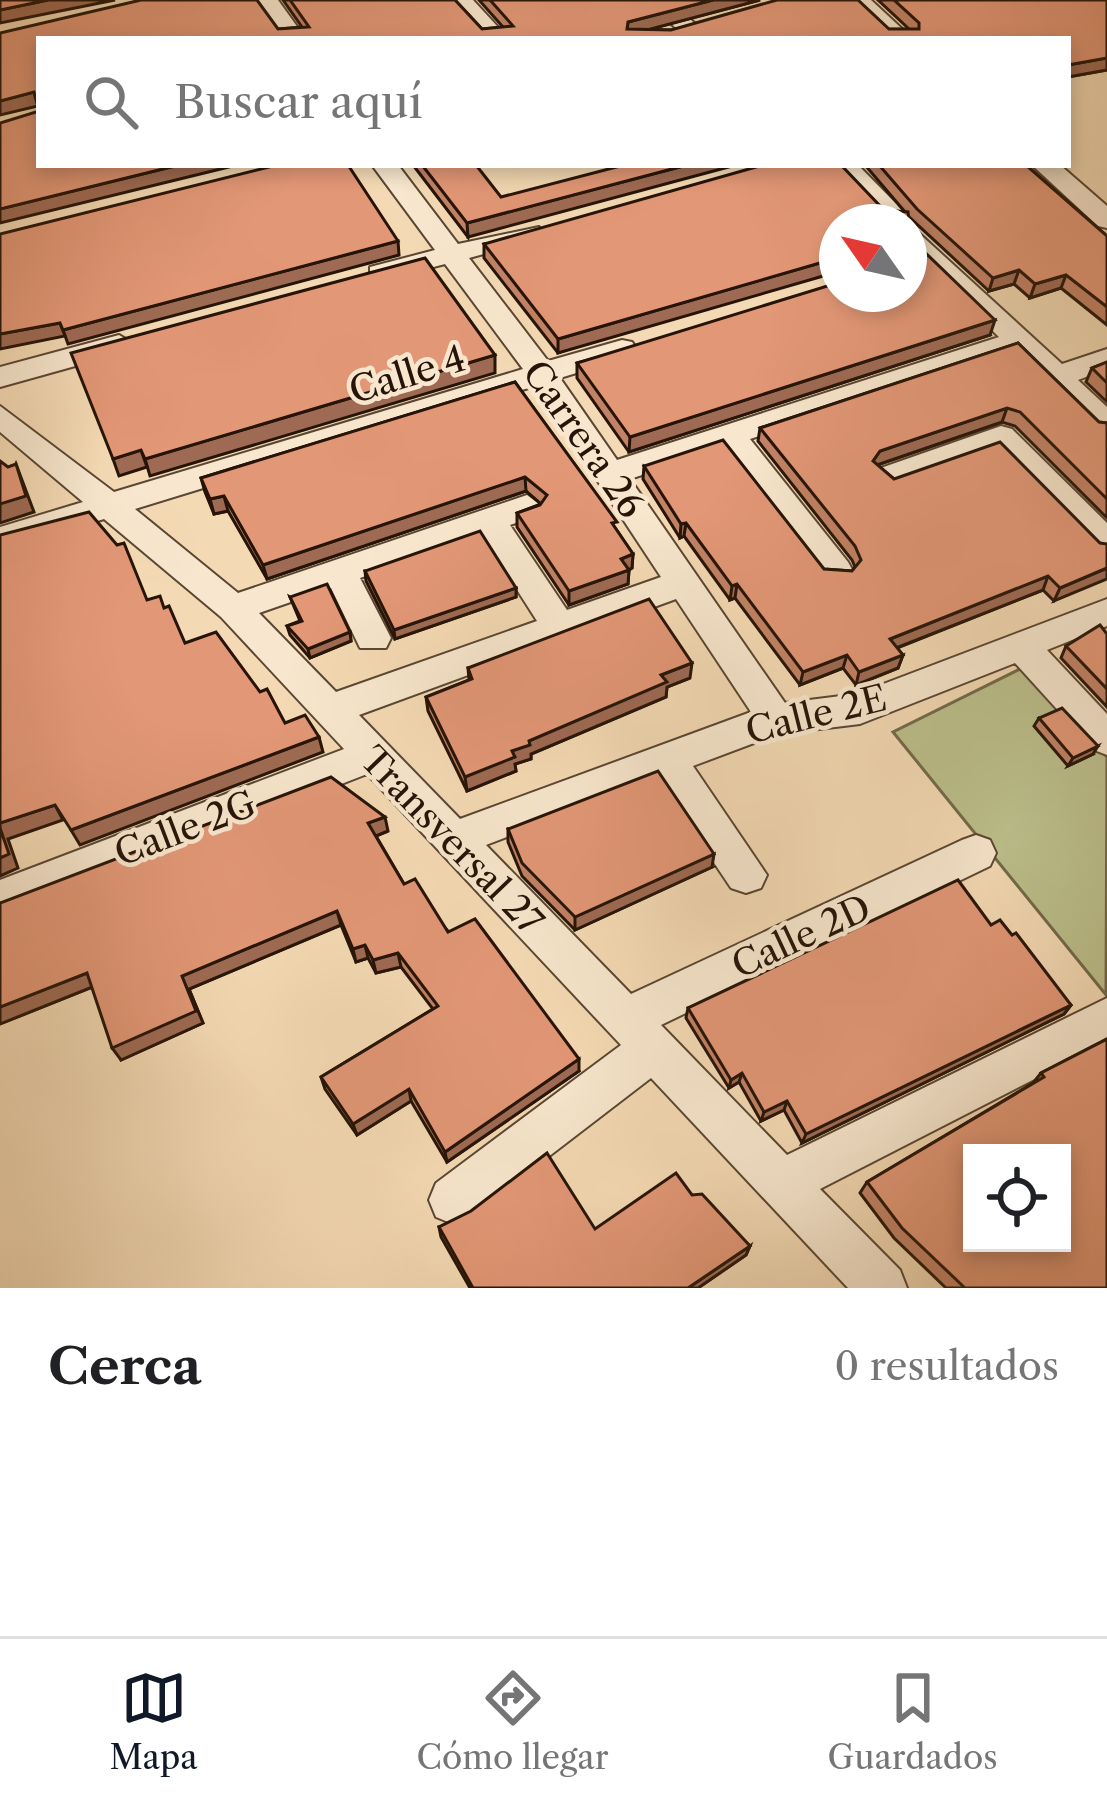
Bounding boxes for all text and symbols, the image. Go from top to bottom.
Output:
search box [36,36,1071,168]
icon: search [78,69,144,135]
text: Buscar aquí [174,74,423,130]
north arrow [819,204,927,312]
street label: Calle 4 [344,336,470,412]
street label: Carrera 26 [514,352,654,526]
street label: Calle 2E [741,675,891,753]
street label: Transversal 27 [351,737,553,943]
street label: Calle 2G [108,781,262,875]
street label: Calle 2D [725,885,877,987]
map controls [963,1144,1071,1252]
button: locate [963,1144,1071,1252]
text: Cerca [48,1335,202,1397]
text: 0 resultados [835,1342,1059,1390]
tab: Mapa [109,1665,198,1778]
tab: Cómo llegar [417,1665,609,1778]
tab: Guardados [828,1665,998,1778]

